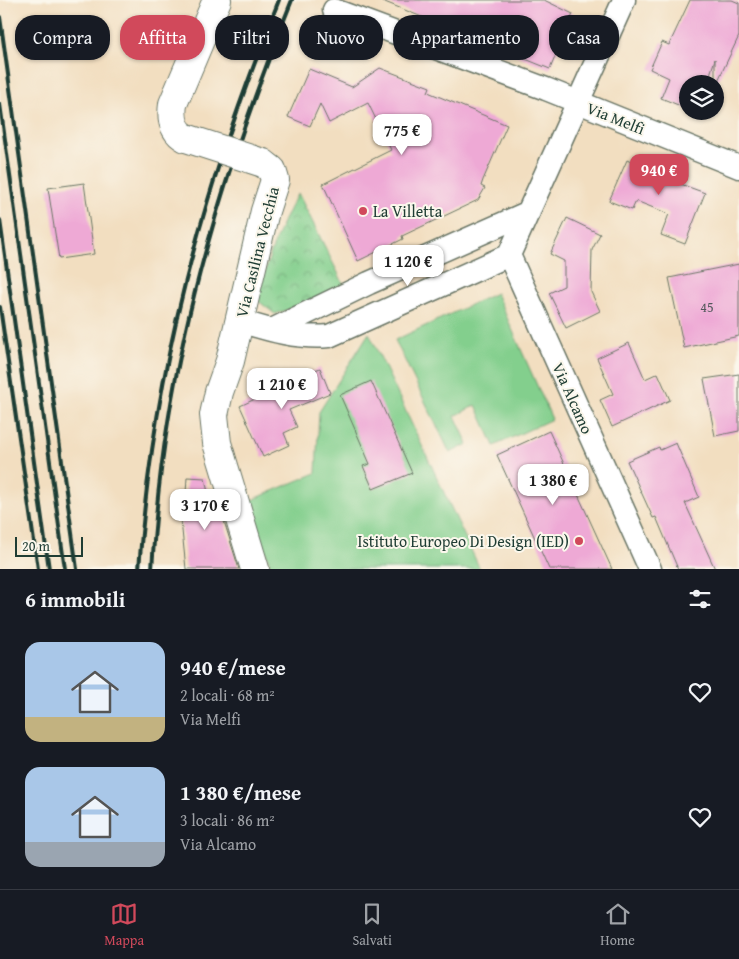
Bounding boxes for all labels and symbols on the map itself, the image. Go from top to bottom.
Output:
street label: Via Melfi [583,95,649,141]
pin: 775 € [367,114,437,156]
pin: 940 € [624,154,694,196]
street label: Via Casilina Vecchia [229,184,285,320]
place label: La Villetta [373,199,443,223]
marker: La Villetta [357,205,369,217]
pin: 1 120 € [362,244,454,287]
house number: 45 [700,297,714,317]
street label: Via Alcamo [547,358,599,438]
pin: 1 210 € [236,368,328,410]
pin: 1 380 € [507,464,599,506]
pin: 3 170 € [159,488,251,531]
place label: Istituto Europeo Di Design (IED) [358,529,569,553]
scale bar [15,534,82,557]
marker: Istituto Europeo Di Design (IED) [573,535,585,547]

